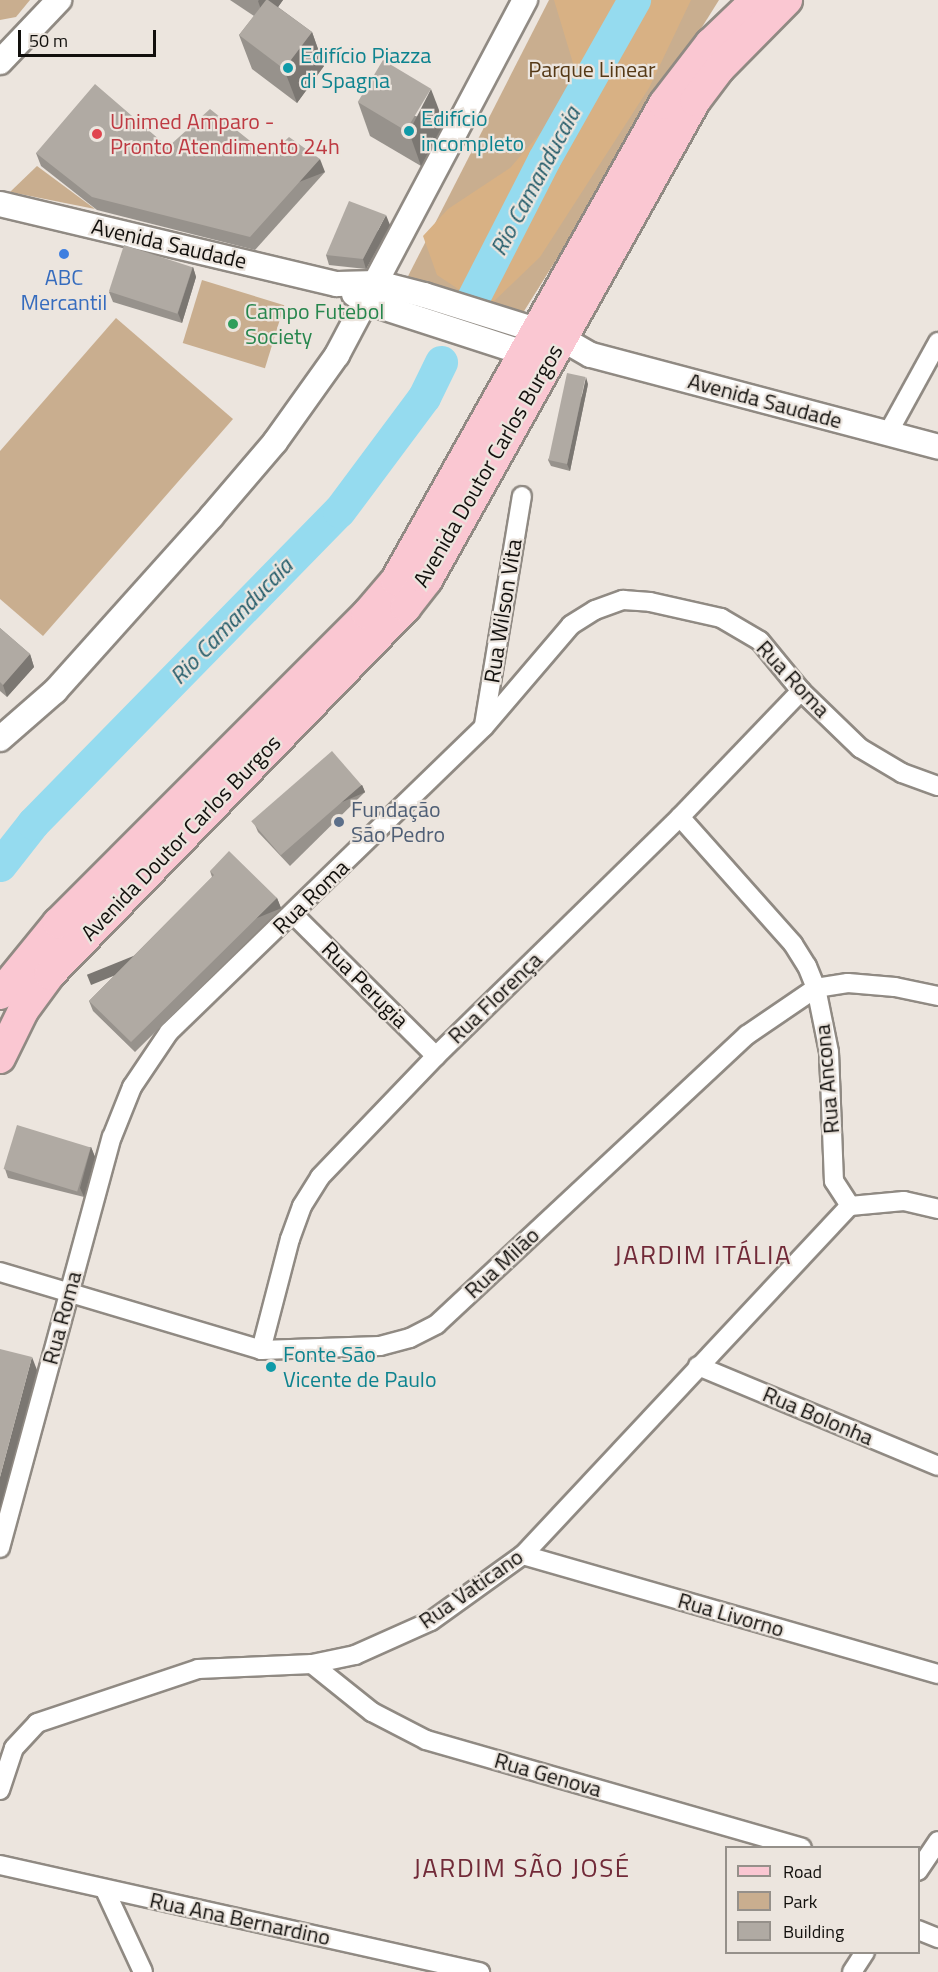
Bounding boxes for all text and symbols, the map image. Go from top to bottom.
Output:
scale bar [21,18,159,56]
text: 50 m [29,27,68,54]
place label: Edifício Piazza di Spagna [300,42,431,94]
park label: Parque Linear [528,57,656,83]
marker: Edifício Piazza di Spagna [281,61,295,75]
water label: Rio Camanducaia [484,102,586,260]
place label: Edifício incompleto [421,105,524,156]
place label: Unimed Amparo - Pronto Atendimento 24h [110,108,340,160]
marker: Edifício incompleto [402,124,416,138]
marker: Unimed Amparo - Pronto Atendimento 24h [88,125,106,143]
street label: Avenida Saudade [89,213,249,275]
marker: ABC Mercantil [57,247,71,261]
place label: ABC Mercantil [21,264,107,316]
place label: Campo Futebol Society [245,298,384,350]
marker: Campo Futebol Society [226,317,240,331]
street label: Avenida Doutor Carlos Burgos [408,340,568,592]
street label: Avenida Saudade [685,368,845,434]
street label: Rua Wilson Vita [479,537,527,685]
water label: Rio Camanducaia [164,552,298,690]
street label: Rua Roma [751,635,835,723]
street label: Avenida Doutor Carlos Burgos [76,730,286,946]
place label: Fundação São Pedro [351,796,445,848]
marker: Fundação São Pedro [332,815,346,829]
street label: Rua Roma [268,854,354,940]
street label: Rua Perugia [316,936,414,1034]
street label: Rua Florença [443,947,547,1049]
street label: Rua Ancona [809,1023,845,1135]
street label: Rua Milão [459,1222,545,1304]
district label: JARDIM ITÁLIA [614,1239,792,1271]
street label: Rua Roma [37,1269,87,1367]
place label: Fonte São Vicente de Paulo [283,1341,437,1392]
marker: Fonte São Vicente de Paulo [264,1360,278,1374]
street label: Rua Bolonha [759,1381,877,1451]
street label: Rua Vaticano [414,1544,528,1634]
street label: Rua Livorno [675,1587,787,1643]
street label: Rua Genova [491,1747,605,1803]
legend [725,1846,920,1954]
district label: JARDIM SÃO JOSÉ [413,1852,631,1884]
text: Road [783,1858,822,1885]
street label: Rua Ana Bernardino [147,1887,333,1951]
text: Park [783,1888,817,1915]
text: Building [783,1918,844,1945]

